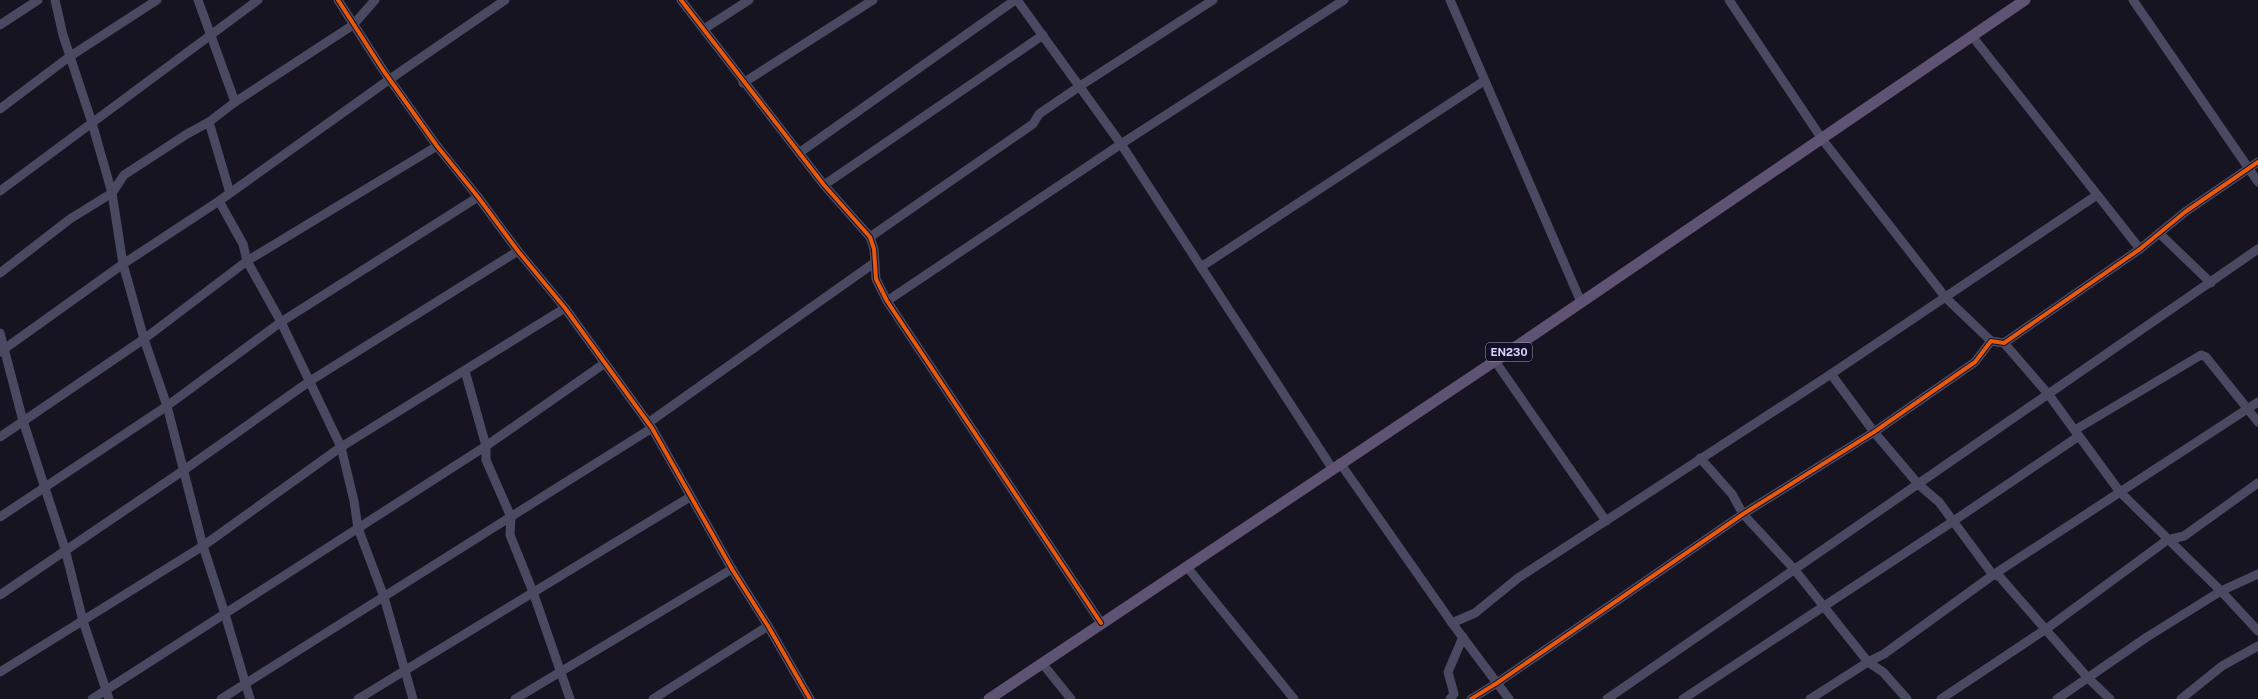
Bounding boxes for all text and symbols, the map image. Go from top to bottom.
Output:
road number: EN230 [1486,343,1532,361]

